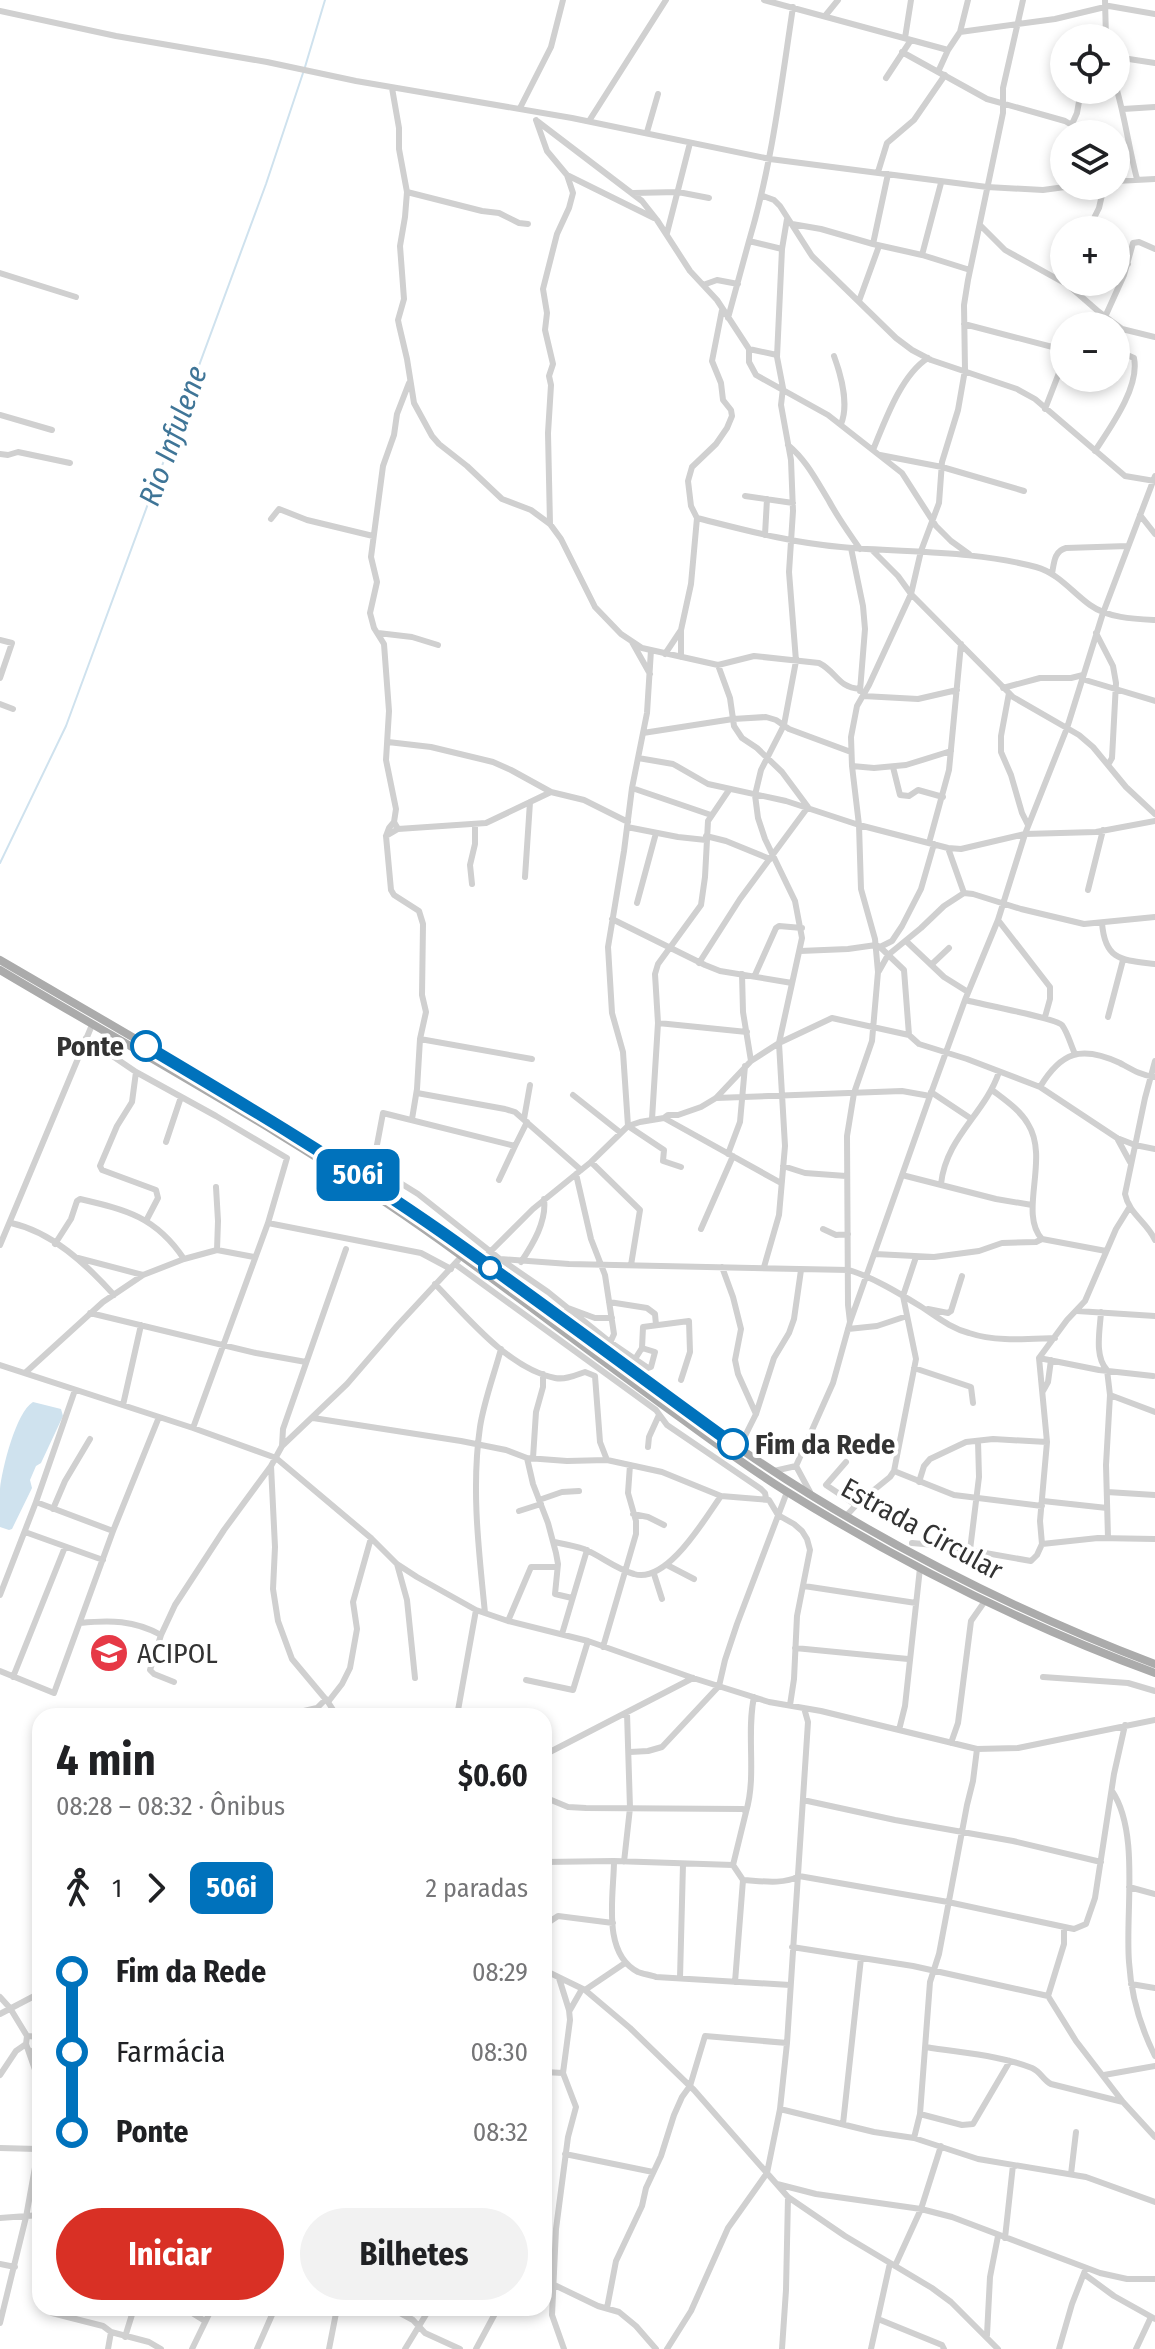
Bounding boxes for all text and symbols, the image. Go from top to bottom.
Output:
map controls [1050,24,1130,392]
button: locate [1050,24,1130,104]
button: layers [1050,120,1130,200]
button: + [1050,216,1130,296]
button: − [1050,312,1130,392]
water label: Rio Infulene [131,361,215,511]
place label: Ponte [56,1030,124,1063]
marker: Ponte [131,1031,161,1061]
line badge: 506i [302,1149,414,1201]
text: 506i [333,1158,383,1191]
unlabelled marker [479,1257,501,1279]
place label: Fim da Rede [755,1428,895,1461]
marker: Fim da Rede [718,1429,748,1459]
street label: Estrada Circular [836,1471,1009,1587]
school or university icon: ACIPOL [88,1632,130,1674]
place label: ACIPOL [137,1637,218,1670]
text: 4 min [56,1734,156,1787]
text: $0.60 [458,1758,528,1794]
text: 08:28 – 08:32 · Ônibus [56,1791,285,1822]
icon: walk [56,1866,100,1910]
icon: forward [134,1866,178,1910]
text: 506i [206,1871,257,1904]
text: 1 [112,1873,122,1904]
text: 2 paradas [425,1873,528,1904]
text: Fim da Rede [116,1954,266,1990]
text: 08:29 [472,1957,528,1988]
text: Farmácia [116,2034,225,2070]
text: 08:30 [470,2037,528,2068]
text: Ponte [116,2114,188,2150]
text: 08:32 [473,2117,528,2148]
button: Iniciar [56,2208,284,2300]
button: Bilhetes [300,2208,528,2300]

